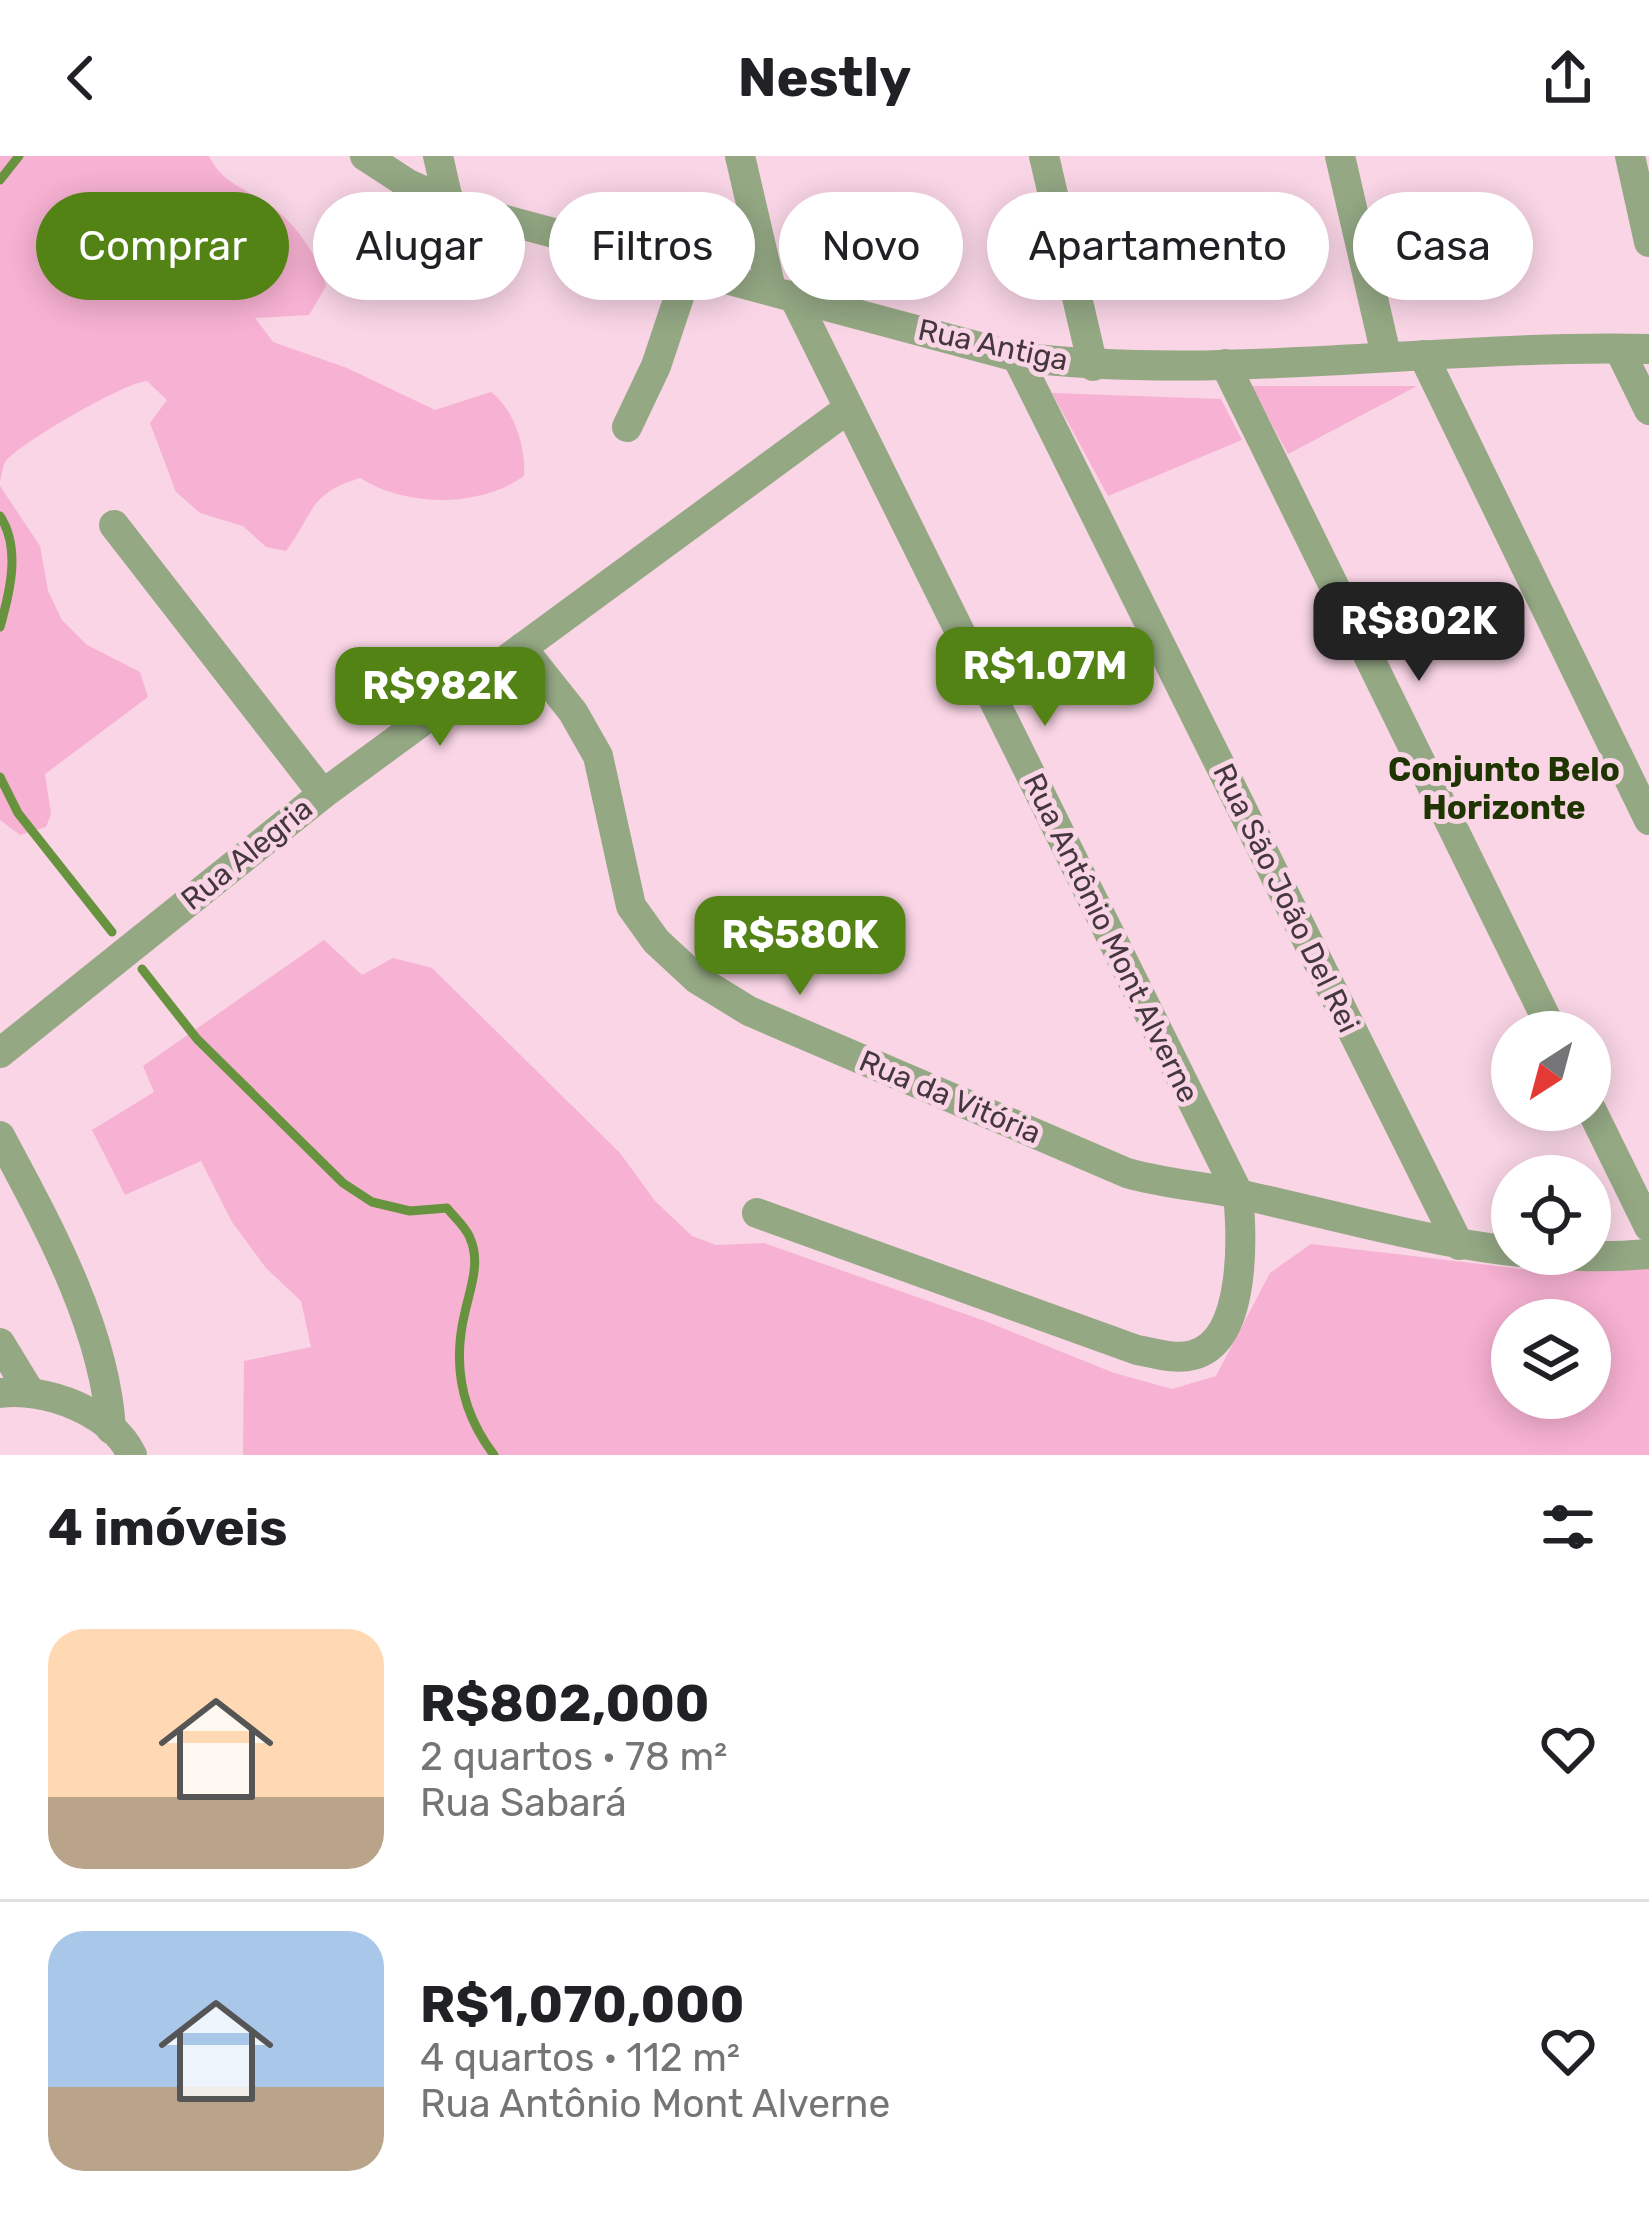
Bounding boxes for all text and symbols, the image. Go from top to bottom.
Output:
icon: back [48,45,114,111]
icon: share [1535,45,1601,111]
text: Nestly [738,46,911,110]
chip: Comprar [36,192,289,300]
chip: Alugar [313,192,525,300]
chip: Filtros [549,192,755,300]
chip: Novo [779,192,963,300]
chip: Apartamento [987,192,1329,300]
chip: Casa [1353,192,1533,300]
street label: Rua Antiga [915,312,1071,378]
pin: R$802K [1321,582,1517,684]
text: R$802K [1340,598,1498,644]
pin: R$1.07M [934,627,1156,729]
text: R$1.07M [963,643,1127,689]
pin: R$982K [342,647,538,749]
text: R$982K [362,663,518,709]
district label: Conjunto Belo Horizonte [1388,750,1620,827]
street label: Rua São João Del Rei [1205,758,1367,1038]
street label: Rua Antônio Mont Alverne [1016,768,1206,1108]
street label: Rua Alegria [174,790,320,918]
pin: R$580K [702,896,898,998]
text: R$580K [722,912,878,958]
north arrow [1491,1011,1611,1131]
map controls [1491,1011,1611,1419]
street label: Rua da Vitória [854,1043,1046,1151]
button: locate [1491,1155,1611,1275]
button: layers [1491,1299,1611,1419]
icon: filters [1535,1494,1601,1560]
text: 4 imóveis [48,1497,288,1558]
text: R$802,000 [420,1673,710,1734]
icon: home [144,1677,288,1821]
icon: heart [1535,1716,1601,1782]
text: 2 quartos · 78 m² [420,1734,727,1780]
text: Rua Sabará [420,1780,627,1826]
text: R$1,070,000 [420,1974,745,2035]
icon: home [144,1979,288,2123]
icon: heart [1535,2018,1601,2084]
text: 4 quartos · 112 m² [420,2035,740,2081]
text: Rua Antônio Mont Alverne [420,2081,890,2127]

